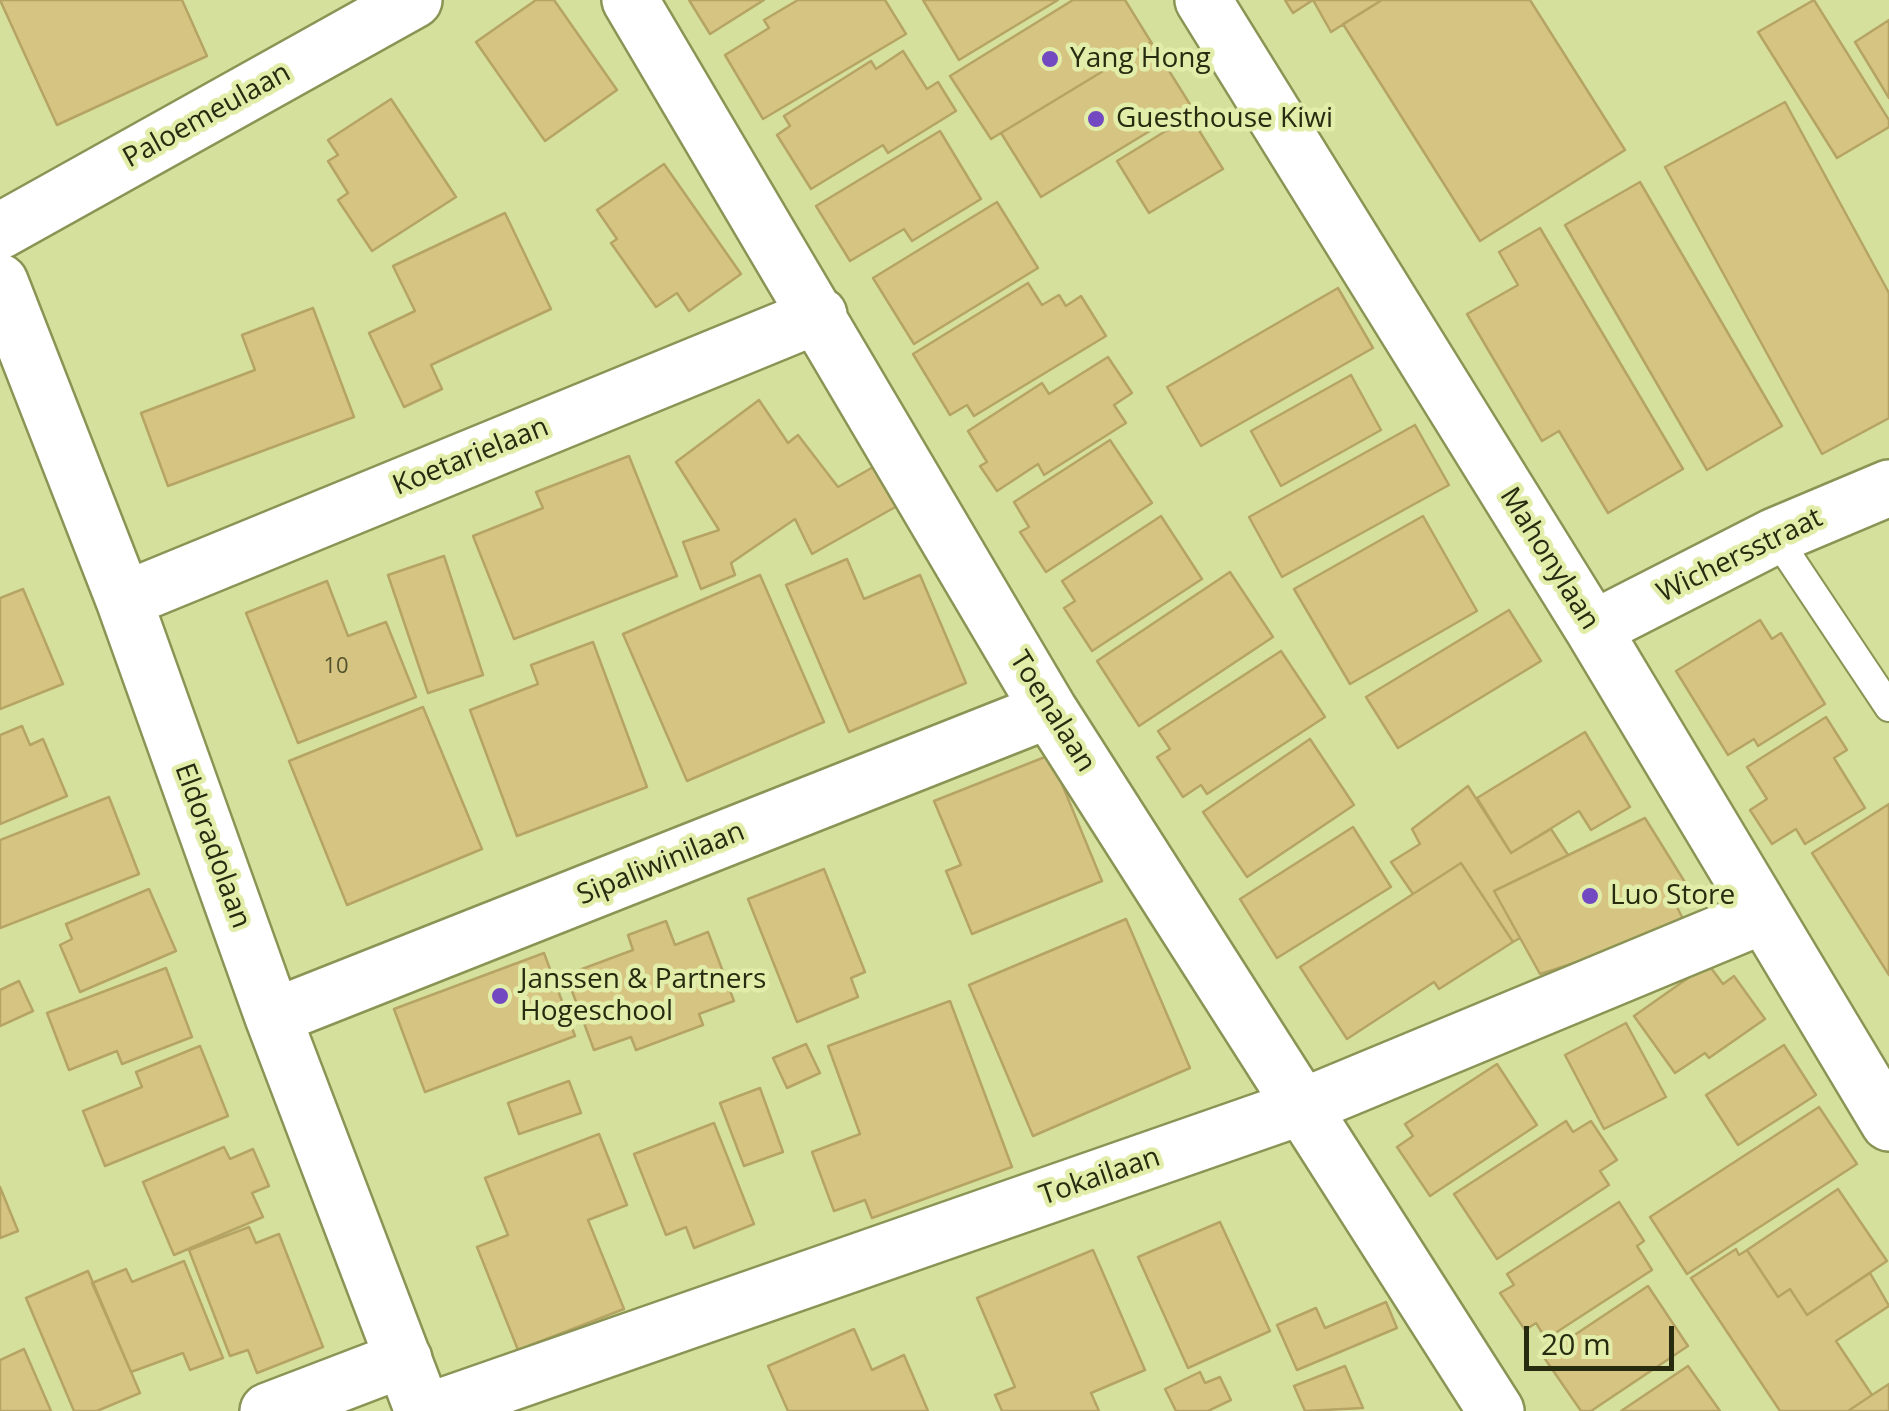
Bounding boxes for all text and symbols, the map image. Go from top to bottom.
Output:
place label: Yang Hong [1070,42,1211,76]
marker: Yang Hong [1039,48,1061,70]
street label: Paloemeulaan [117,56,297,176]
place label: Guesthouse Kiwi [1116,102,1333,136]
marker: Guesthouse Kiwi [1085,108,1107,130]
street label: Koetarielaan [388,411,554,503]
street label: Mahonylaan [1492,482,1606,636]
street label: Wichersstraat [1652,501,1828,611]
street label: Toenalaan [1002,645,1102,779]
house number: 10 [323,654,349,680]
street label: Eldoradolaan [167,759,257,933]
street label: Sipaliwinilaan [572,815,750,913]
place label: Luo Store [1610,879,1735,913]
marker: Luo Store [1579,885,1601,907]
place label: Janssen & Partners Hogeschool [520,963,766,1029]
marker: Janssen & Partners Hogeschool [489,985,511,1007]
street label: Tokailaan [1035,1141,1165,1213]
scale bar [1529,1306,1679,1368]
text: 20 m [1541,1323,1611,1364]

